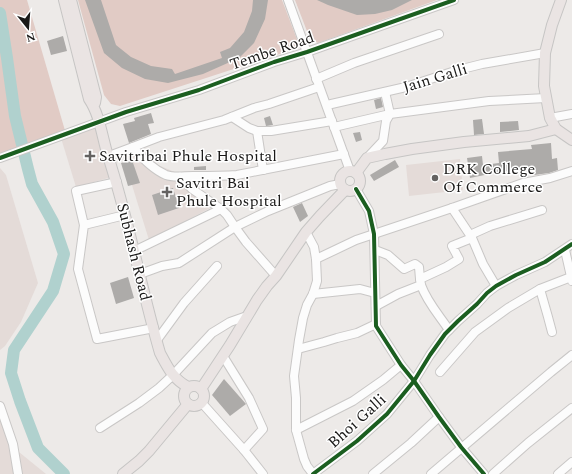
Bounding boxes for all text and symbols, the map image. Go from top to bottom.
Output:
north arrow [8,8,48,48]
street label: Tembe Road [226,25,318,77]
text: N [24,28,38,47]
street label: Jain Galli [400,57,470,99]
place label: Savitribai Phule Hospital [99,144,277,168]
marker: Savitribai Phule Hospital [84,150,96,162]
place label: DRK College Of Commerce [443,157,543,199]
place label: Savitri Bai Phule Hospital [176,171,282,213]
marker: DRK College Of Commerce [430,173,440,183]
marker: Savitri Bai Phule Hospital [161,186,173,198]
street label: Subhash Road [110,201,158,303]
street label: Bhoi Galli [322,388,392,454]

